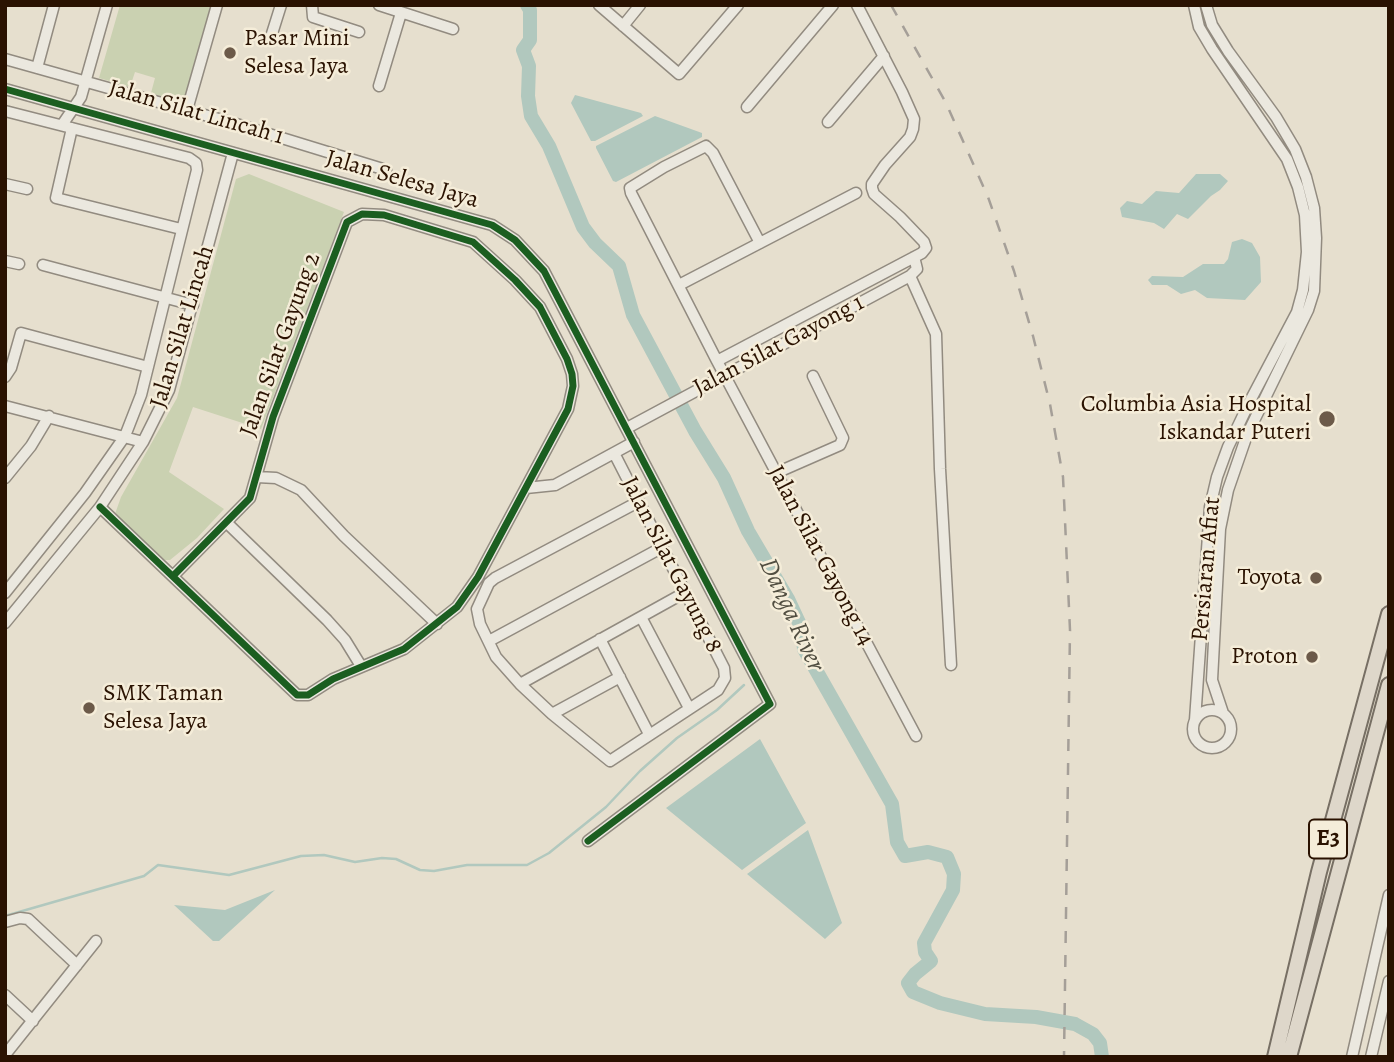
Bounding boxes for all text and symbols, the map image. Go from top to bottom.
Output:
place label: Pasar Mini Selesa Jaya [244,25,349,81]
marker: Pasar Mini Selesa Jaya [222,45,238,61]
street label: Jalan Silat Lincah 1 [105,74,287,152]
street label: Jalan Selesa Jaya [322,144,482,216]
street label: Jalan Silat Lincah [145,242,221,412]
street label: Jalan Silat Gayung 2 [234,249,328,441]
street label: Jalan Silat Gayong 1 [689,289,869,403]
place label: Columbia Asia Hospital Iskandar Puteri [1081,391,1311,447]
marker: Columbia Asia Hospital Iskandar Puteri [1317,409,1337,429]
street label: Jalan Silat Gayong 14 [760,461,880,651]
street label: Jalan Silat Gayung 8 [614,472,728,658]
street label: Persiaran Afiat [1186,496,1228,642]
water label: Danga River [751,554,831,676]
place label: Toyota [1237,564,1302,592]
marker: Toyota [1308,570,1324,586]
place label: Proton [1231,643,1298,671]
marker: Proton [1304,649,1320,665]
place label: SMK Taman Selesa Jaya [103,680,223,736]
marker: SMK Taman Selesa Jaya [81,700,97,716]
road number: E3 [1309,820,1347,859]

